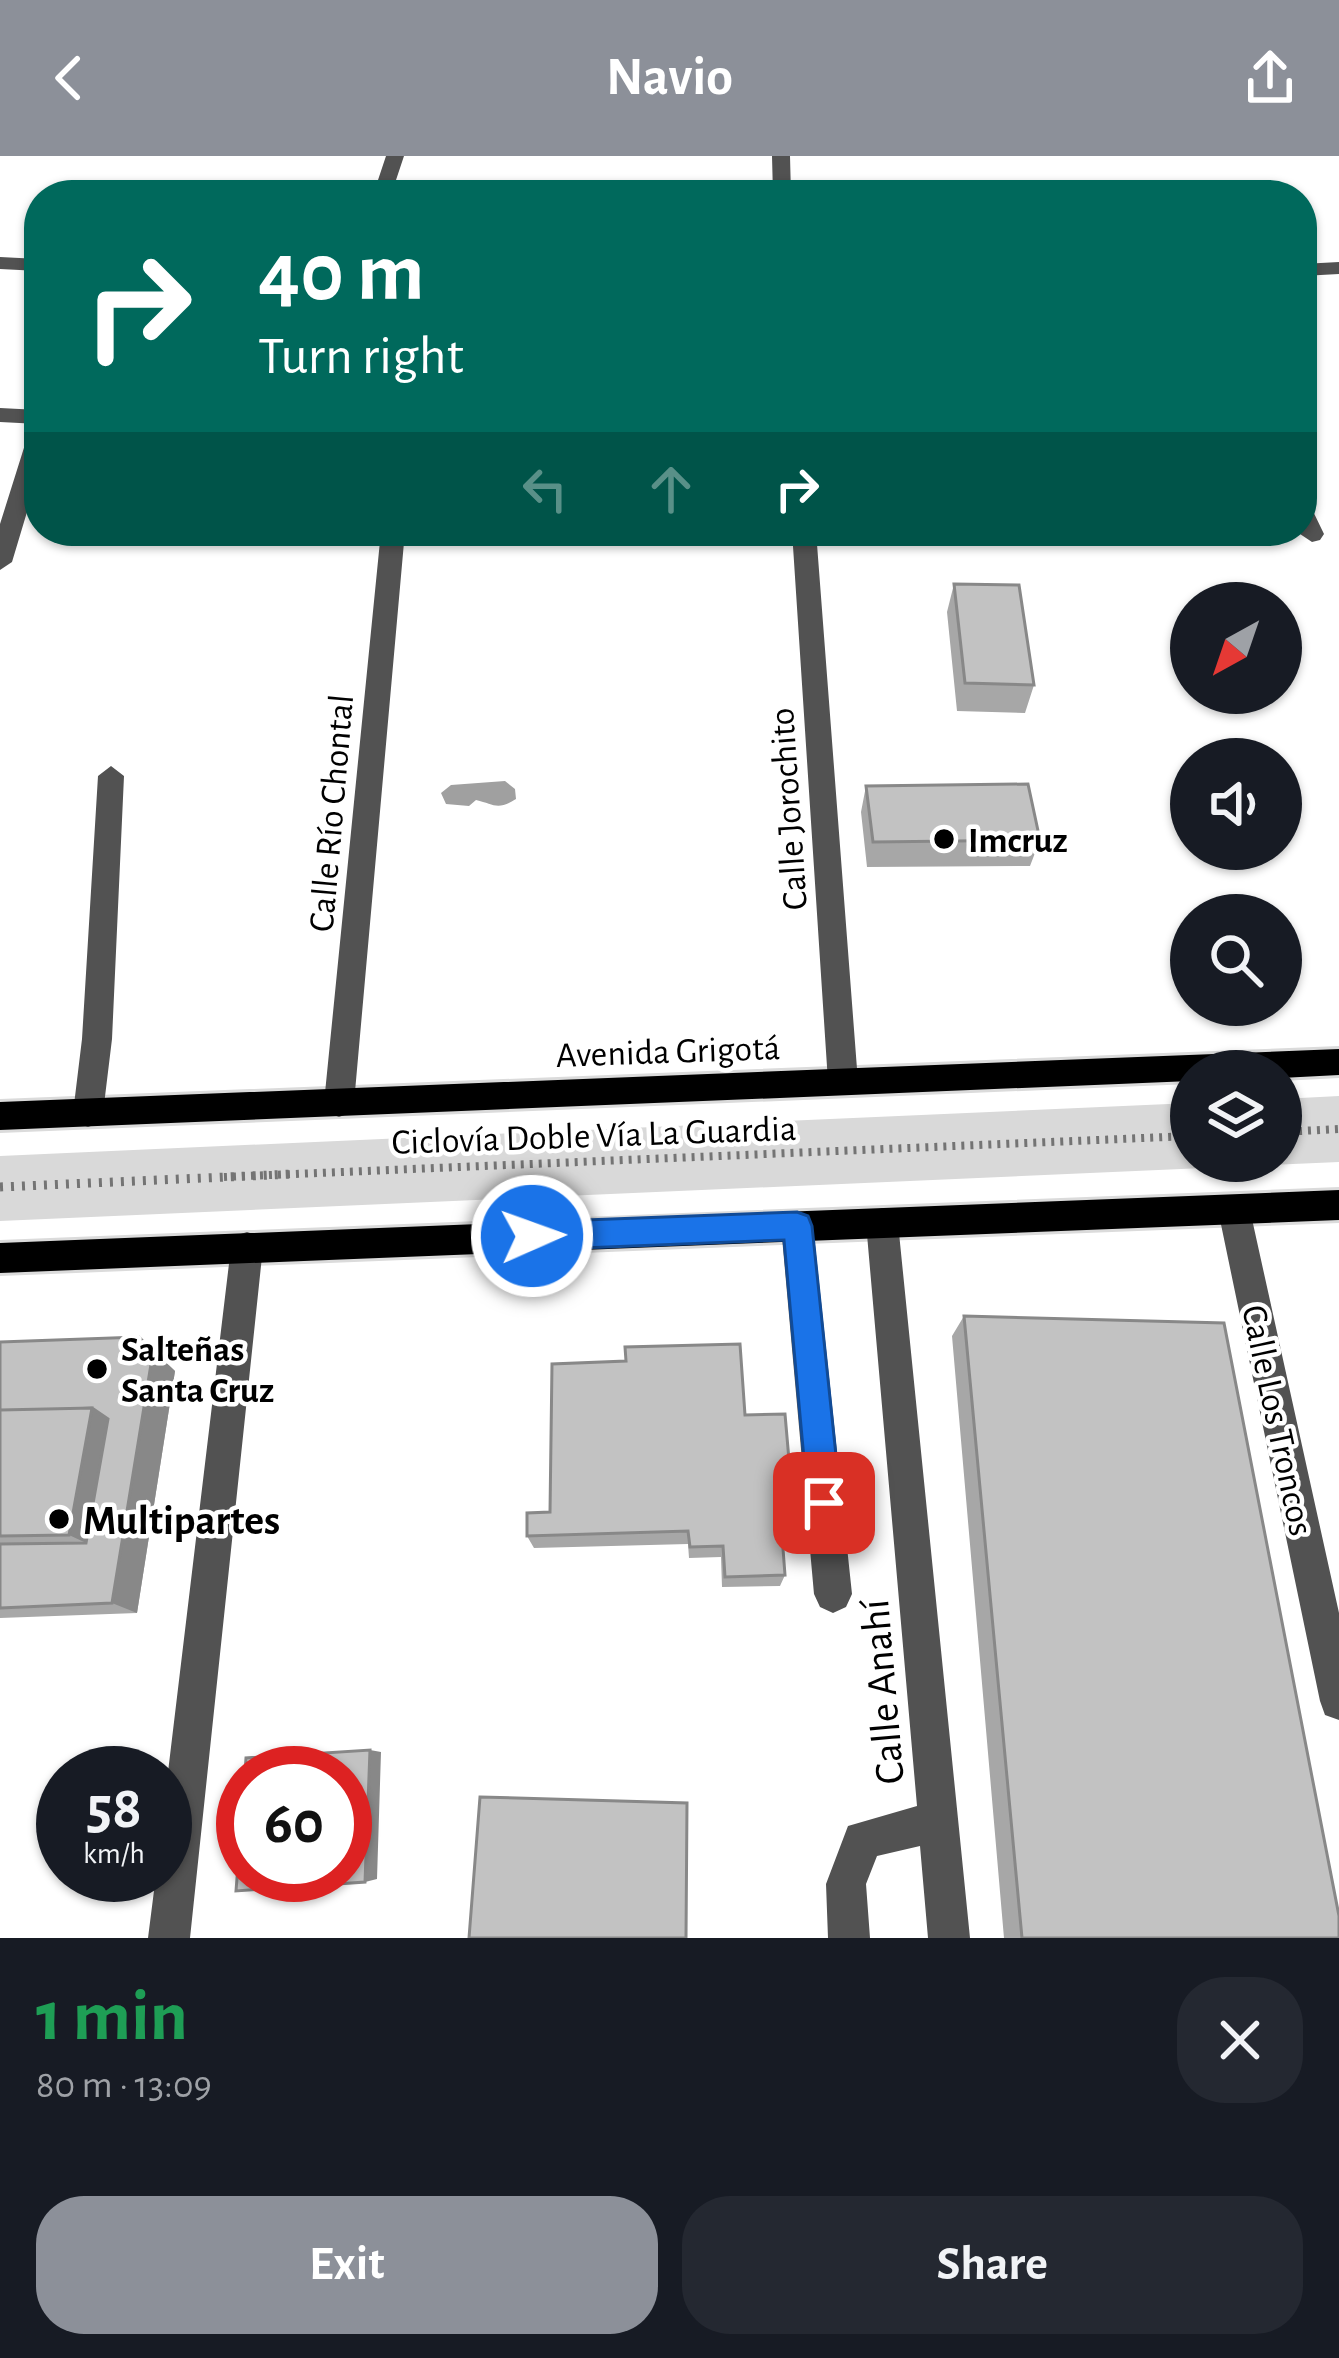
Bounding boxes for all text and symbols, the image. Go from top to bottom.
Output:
icon: back [36,45,102,111]
icon: share [1237,45,1303,111]
text: Navio [606,51,733,105]
icon: right [60,228,216,384]
text: 40 m [258,232,425,316]
text: Turn right [258,330,464,384]
icon: left [512,456,578,522]
icon: ahead [638,456,704,522]
icon: right [764,456,830,522]
north arrow [1170,582,1302,714]
map controls [1170,582,1302,1182]
street label: Calle Río Chontal [304,693,360,933]
street label: Calle Jorochito [764,707,814,911]
button: sound [1170,738,1302,870]
place label: Imcruz [968,823,1068,859]
marker: Imcruz [931,826,957,852]
button: search [1170,894,1302,1026]
street label: Avenida Grigotá [555,1030,781,1074]
button: layers [1170,1050,1302,1182]
street label: Ciclovía Doble Vía La Guardia [391,1111,797,1161]
position arrow [469,1173,595,1299]
street label: Calle Los Troncos [1235,1302,1319,1539]
place label: Salteñas Santa Cruz [121,1332,274,1409]
marker: Salteñas Santa Cruz [84,1356,110,1382]
pin [773,1452,875,1554]
icon: arrive [791,1470,857,1536]
place label: Multipartes [83,1500,280,1542]
marker: Multipartes [46,1506,72,1532]
street label: Calle Anahí [854,1597,912,1786]
speed limit sign: 60 [216,1746,372,1902]
text: 58 [86,1779,142,1839]
text: km/h [83,1839,145,1869]
button: close [1177,1977,1303,2103]
text: 1 min [36,1981,188,2053]
text: 80 m · 13:09 [36,2066,212,2105]
button: Exit [36,2196,658,2334]
button: Share [682,2196,1303,2334]

